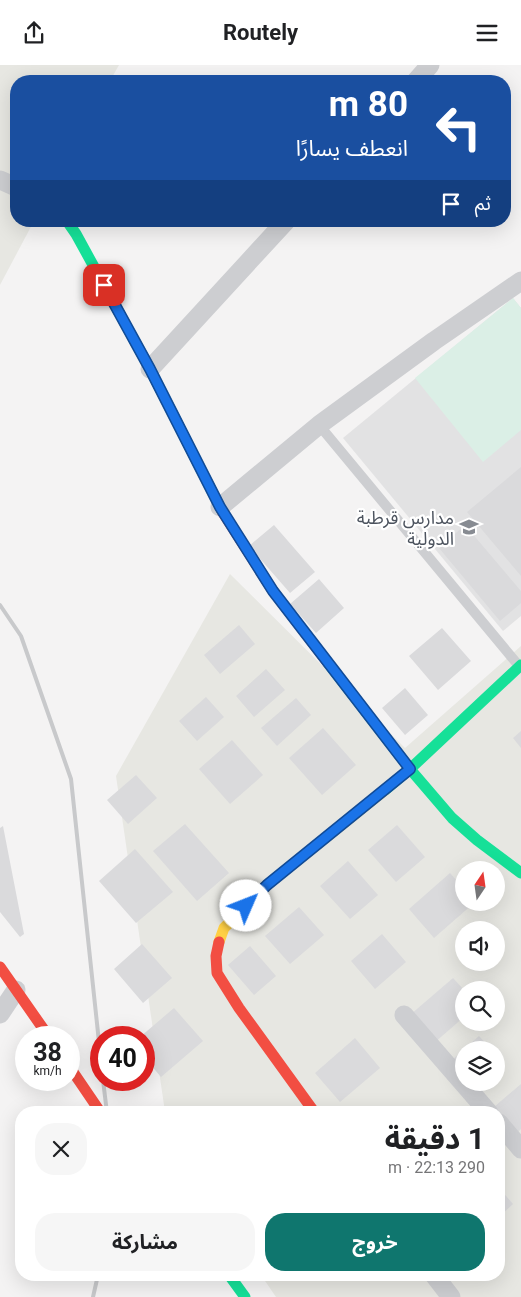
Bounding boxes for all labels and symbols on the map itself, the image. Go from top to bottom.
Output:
pin [83,264,125,306]
place label: مدارس قرطبة الدولية [357,507,454,549]
school or university icon: مدارس قرطبة الدولية [458,516,480,538]
north arrow [455,861,505,911]
position arrow [219,879,271,931]
speed limit sign: 40 [90,1026,155,1091]

